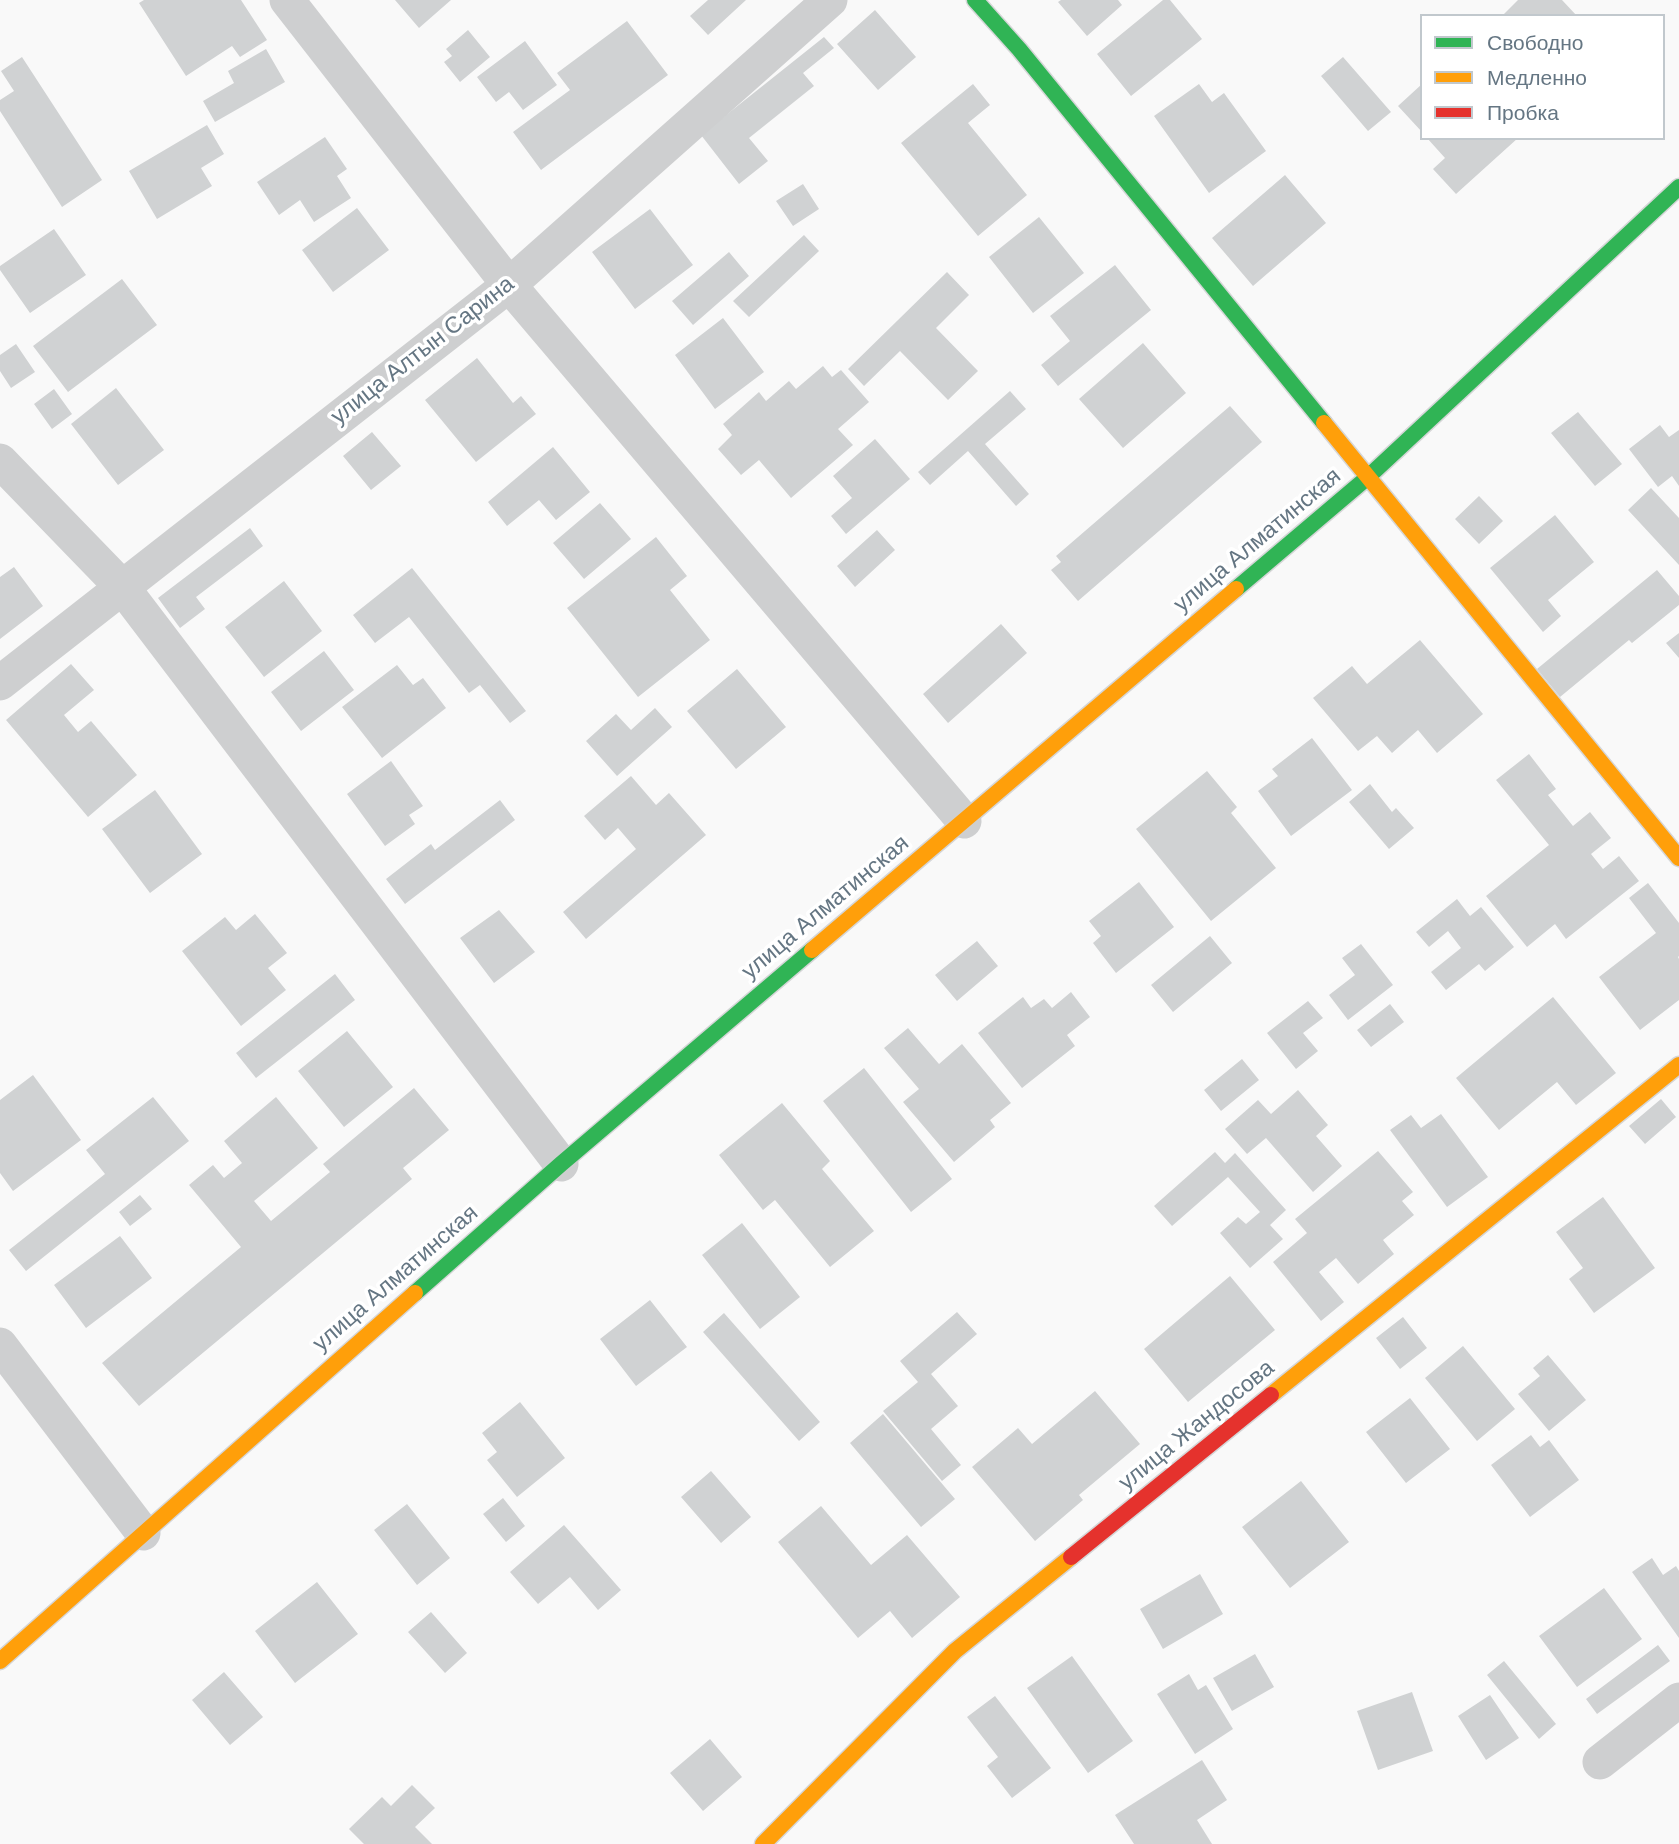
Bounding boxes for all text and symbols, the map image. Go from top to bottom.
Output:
legend [1420,14,1665,140]
text: Свободно [1487,29,1584,57]
text: Медленно [1487,64,1587,92]
text: Пробка [1487,99,1559,127]
street label: улица Алтын Сарина [326,271,520,431]
street label: улица Алматинская [1169,463,1347,619]
street label: улица Алматинская [737,830,915,986]
street label: улица Алматинская [308,1200,484,1358]
street label: улица Жандосова [1114,1355,1280,1497]

